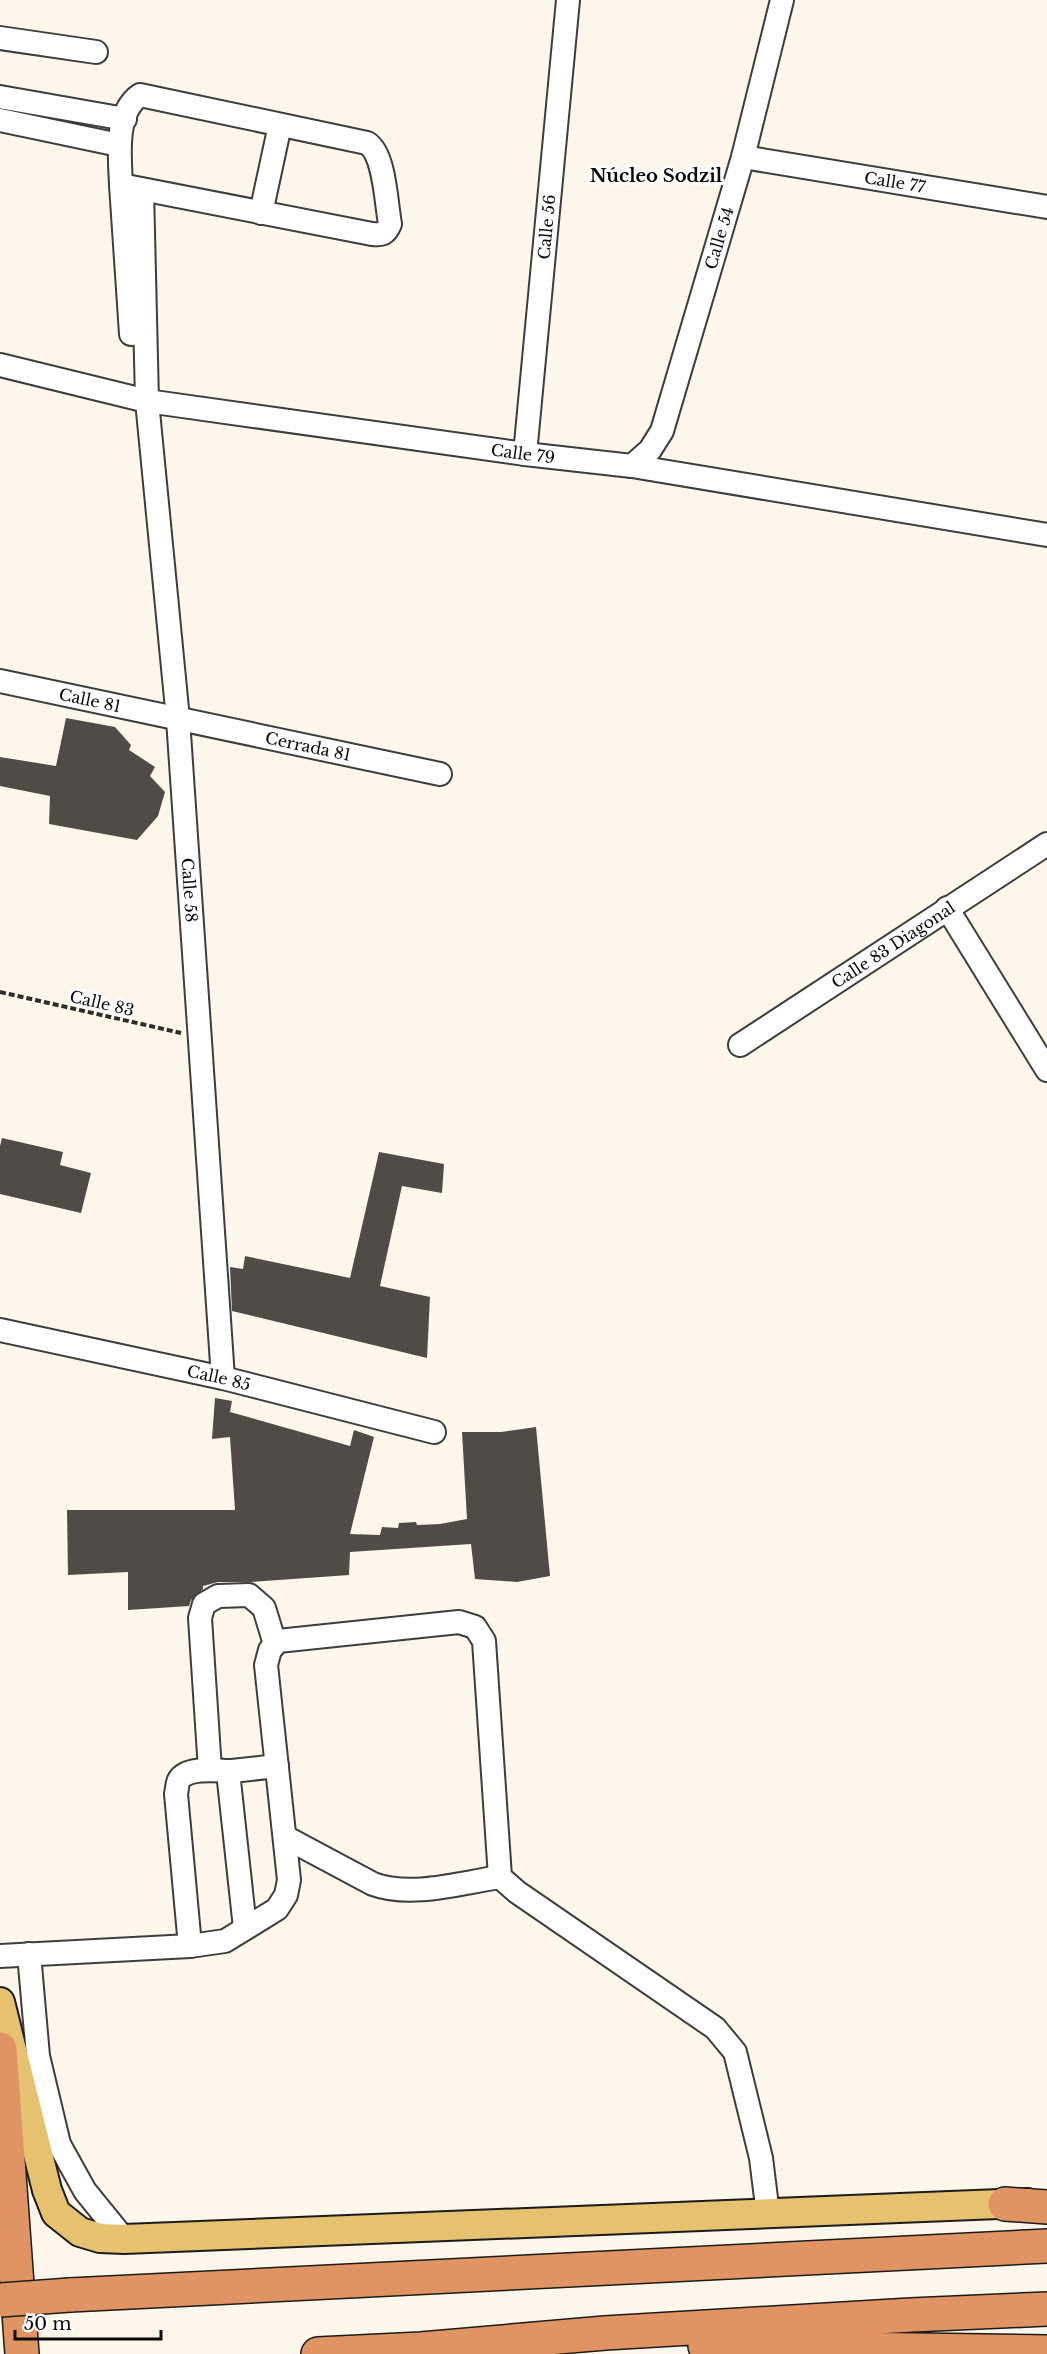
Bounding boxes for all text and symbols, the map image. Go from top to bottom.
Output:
district label: Núcleo Sodzil [590,165,723,187]
street label: Calle 77 [863,167,928,197]
street label: Calle 56 [533,194,560,260]
street label: Calle 54 [700,204,738,272]
street label: Calle 79 [490,439,556,467]
street label: Calle 81 [57,684,123,716]
street label: Cerrada 81 [264,727,353,765]
street label: Calle 58 [177,857,202,923]
street label: Calle 83 Diagonal [828,897,959,992]
street label: Calle 83 [68,986,136,1020]
street label: Calle 85 [185,1361,253,1395]
scale bar [15,2303,160,2341]
text: 50 m [24,2313,72,2335]

